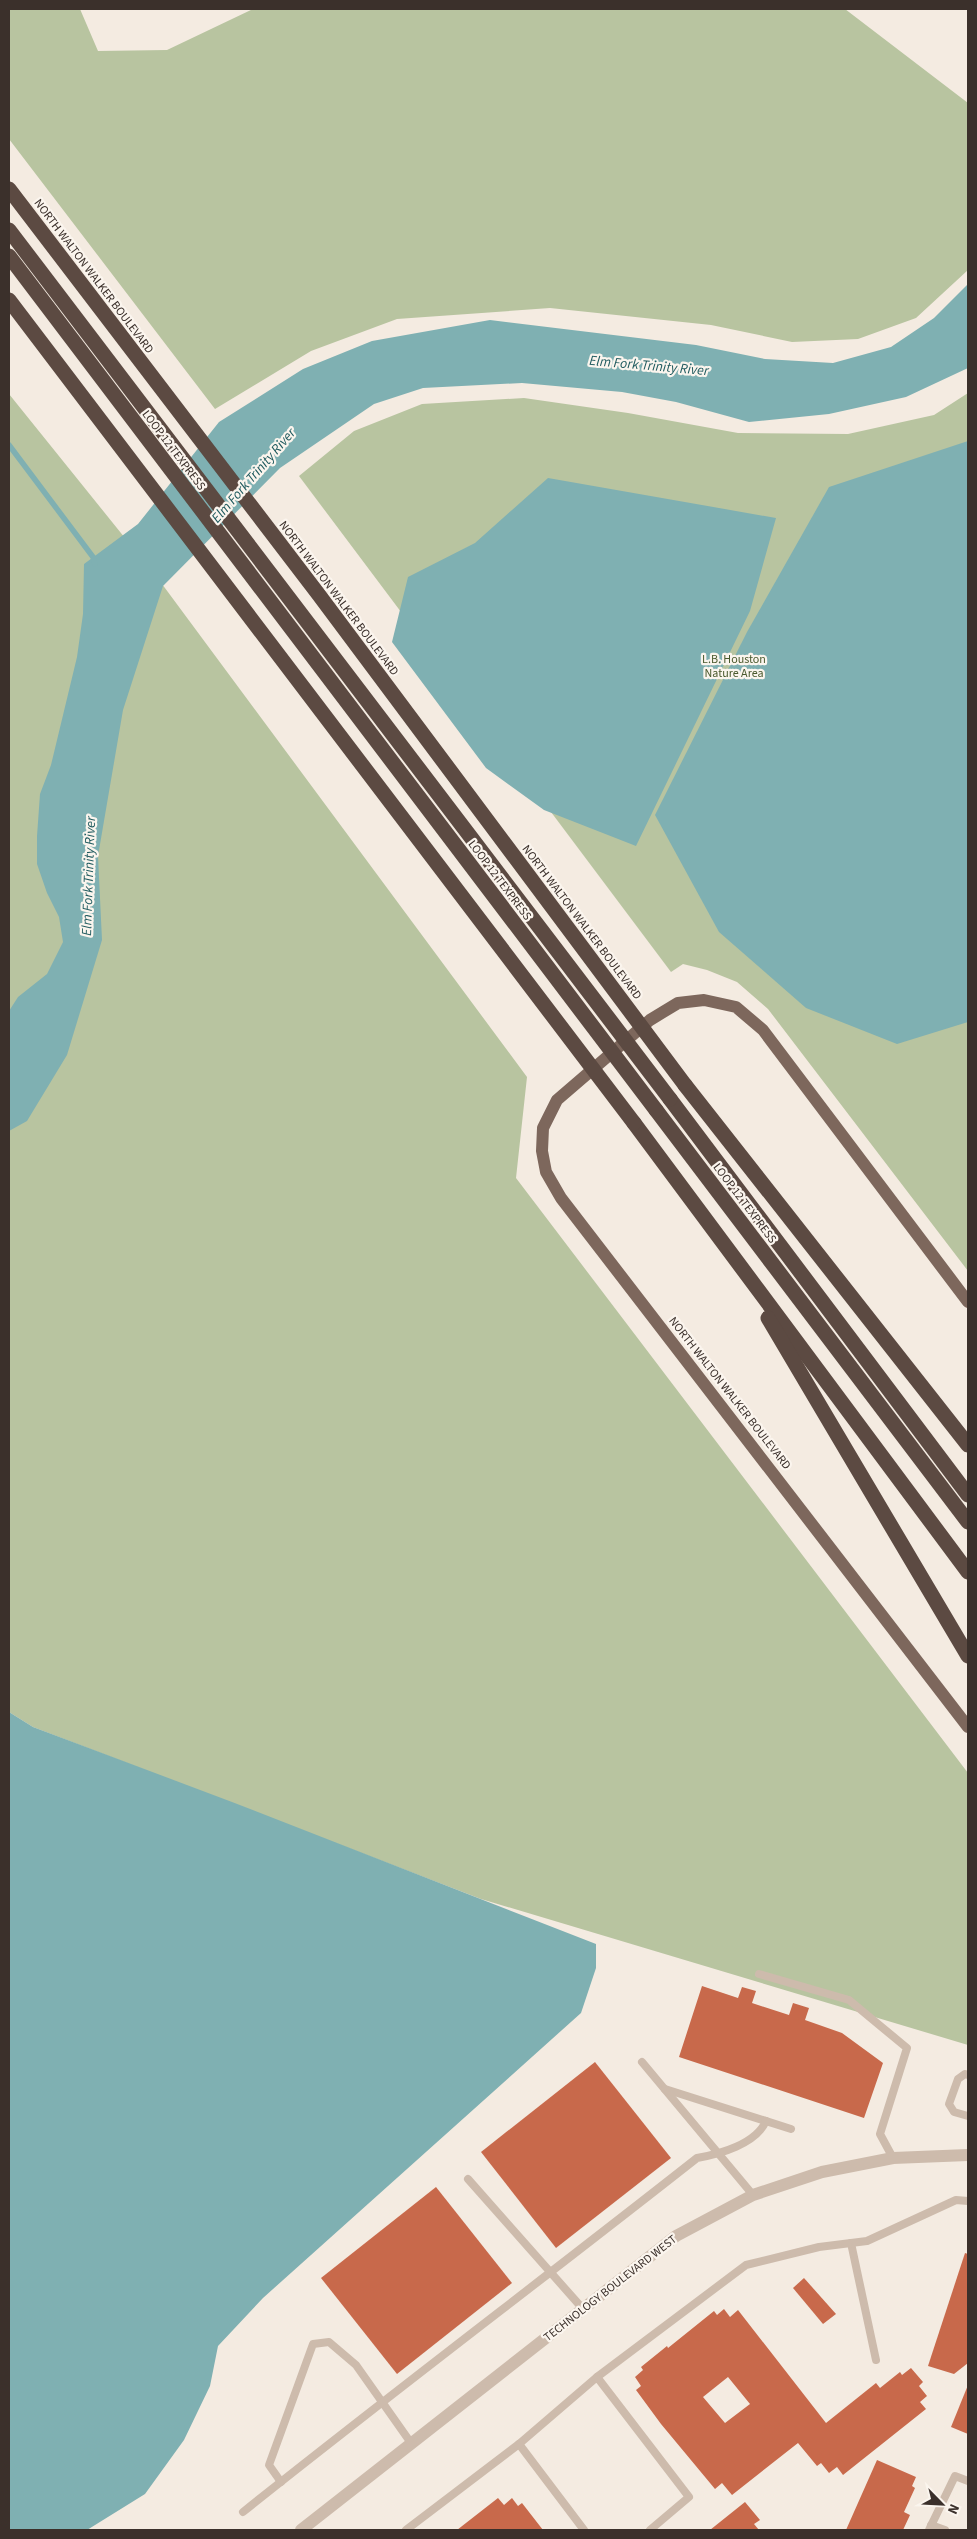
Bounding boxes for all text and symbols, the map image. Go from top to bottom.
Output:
street label: NORTH WALTON WALKER BOULEVARD [30,195,157,357]
water label: Elm Fork Trinity River [588,351,711,381]
street label: LOOP 12 TEXPRESS [138,407,209,494]
water label: Elm Fork Trinity River [207,423,301,527]
street label: NORTH WALTON WALKER BOULEVARD [275,517,402,679]
park label: L.B. Houston Nature Area [702,651,766,682]
water label: Elm Fork Trinity River [77,815,101,936]
street label: LOOP 12 TEXPRESS [464,837,535,924]
street label: NORTH WALTON WALKER BOULEVARD [518,841,645,1003]
street label: LOOP 12 TEXPRESS [709,1160,780,1247]
street label: NORTH WALTON WALKER BOULEVARD [665,1313,795,1473]
street label: TECHNOLOGY BOULEVARD WEST [540,2231,681,2346]
north arrow [917,2479,967,2529]
text: N [942,2501,964,2517]

